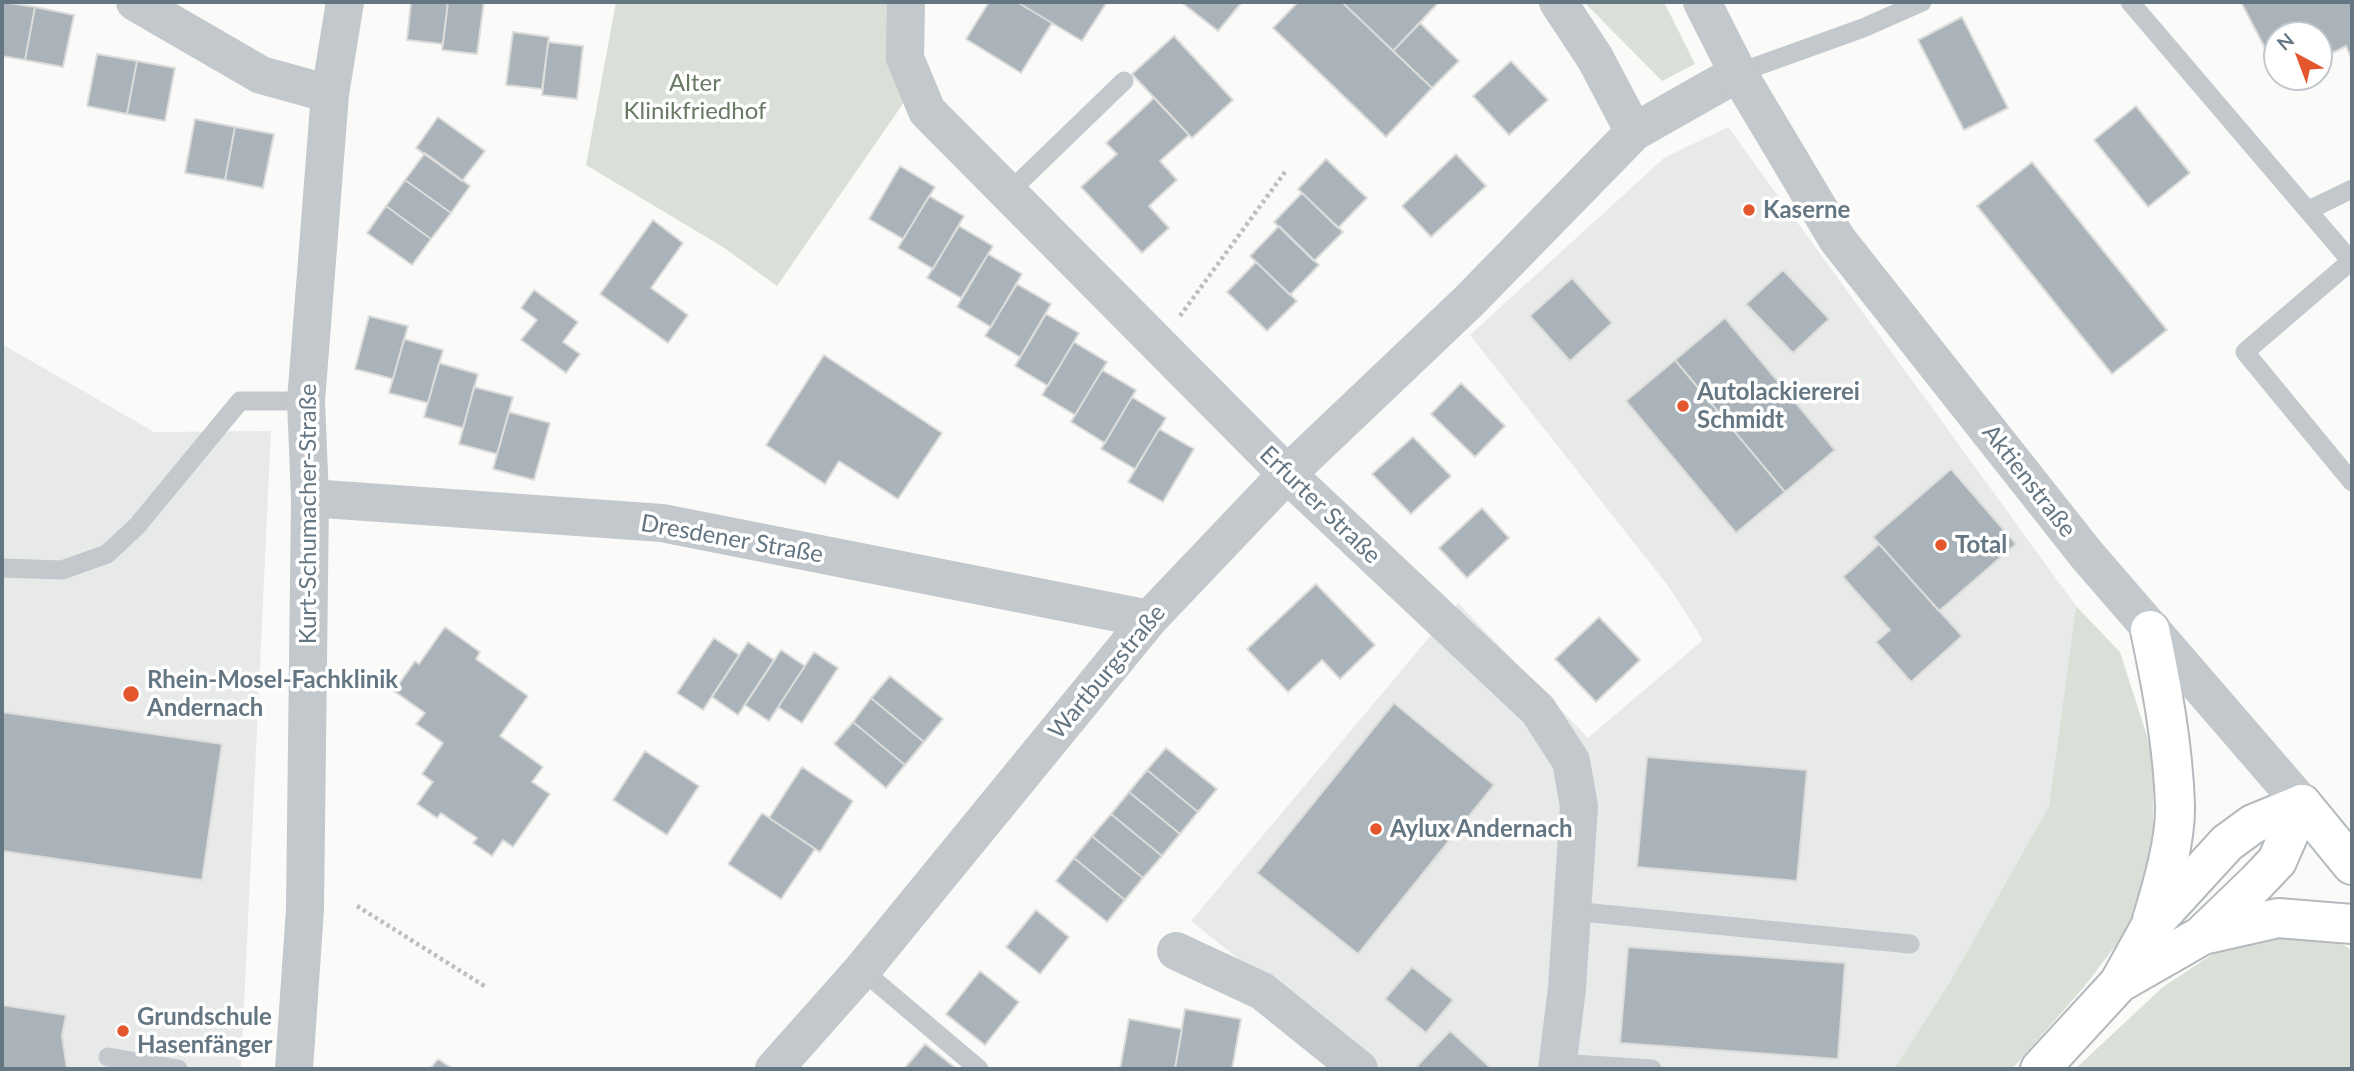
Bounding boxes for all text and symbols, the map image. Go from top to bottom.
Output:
north arrow [2263,21,2333,91]
text: N [2272,28,2298,55]
park label: Alter Klinikfriedhof [624,69,766,125]
place label: Kaserne [1763,196,1850,224]
marker: Kaserne [1741,202,1757,218]
place label: Autolackiererei Schmidt [1697,378,1860,434]
street label: Kurt-Schumacher-Straße [294,384,322,644]
marker: Autolackiererei Schmidt [1675,398,1691,414]
street label: Aktienstraße [1976,419,2082,543]
street label: Erfurter Straße [1254,440,1386,570]
street label: Dresdener Straße [639,509,825,569]
place label: Total [1955,531,2007,559]
marker: Total [1933,537,1949,553]
street label: Wartburgstraße [1042,599,1172,745]
place label: Rhein-Mosel-Fachklinik Andernach [147,666,398,722]
marker: Rhein-Mosel-Fachklinik Andernach [121,684,141,704]
place label: Aylux Andernach [1390,815,1572,843]
marker: Aylux Andernach [1368,821,1384,837]
place label: Grundschule Hasenfänger [137,1003,273,1059]
marker: Grundschule Hasenfänger [115,1023,131,1039]

